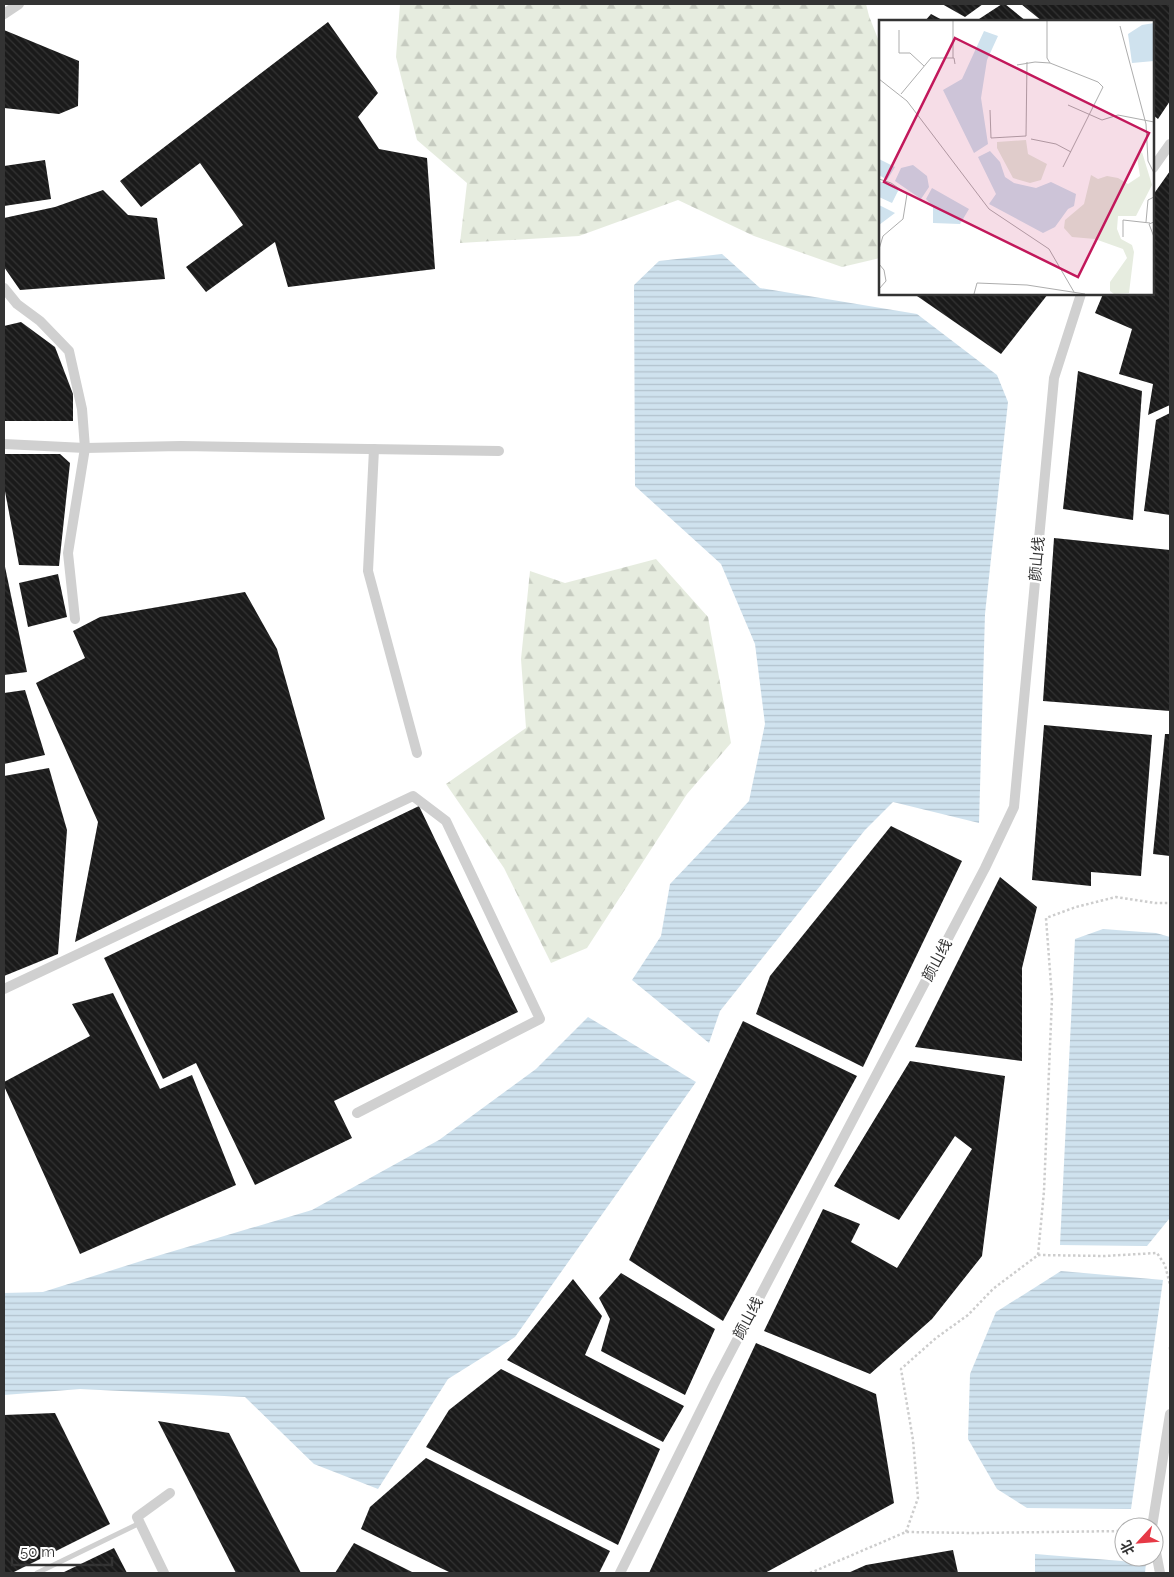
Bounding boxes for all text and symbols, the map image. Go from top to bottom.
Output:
inset map [879,20,1154,295]
street label: 颜山线 [1026,536,1048,582]
street label: 颜山线 [918,936,956,984]
street label: 颜山线 [729,1294,767,1342]
north arrow [1114,1517,1164,1567]
scale bar [12,1534,112,1566]
text: 北 [1117,1538,1138,1557]
text: 50 m [20,1543,55,1561]

